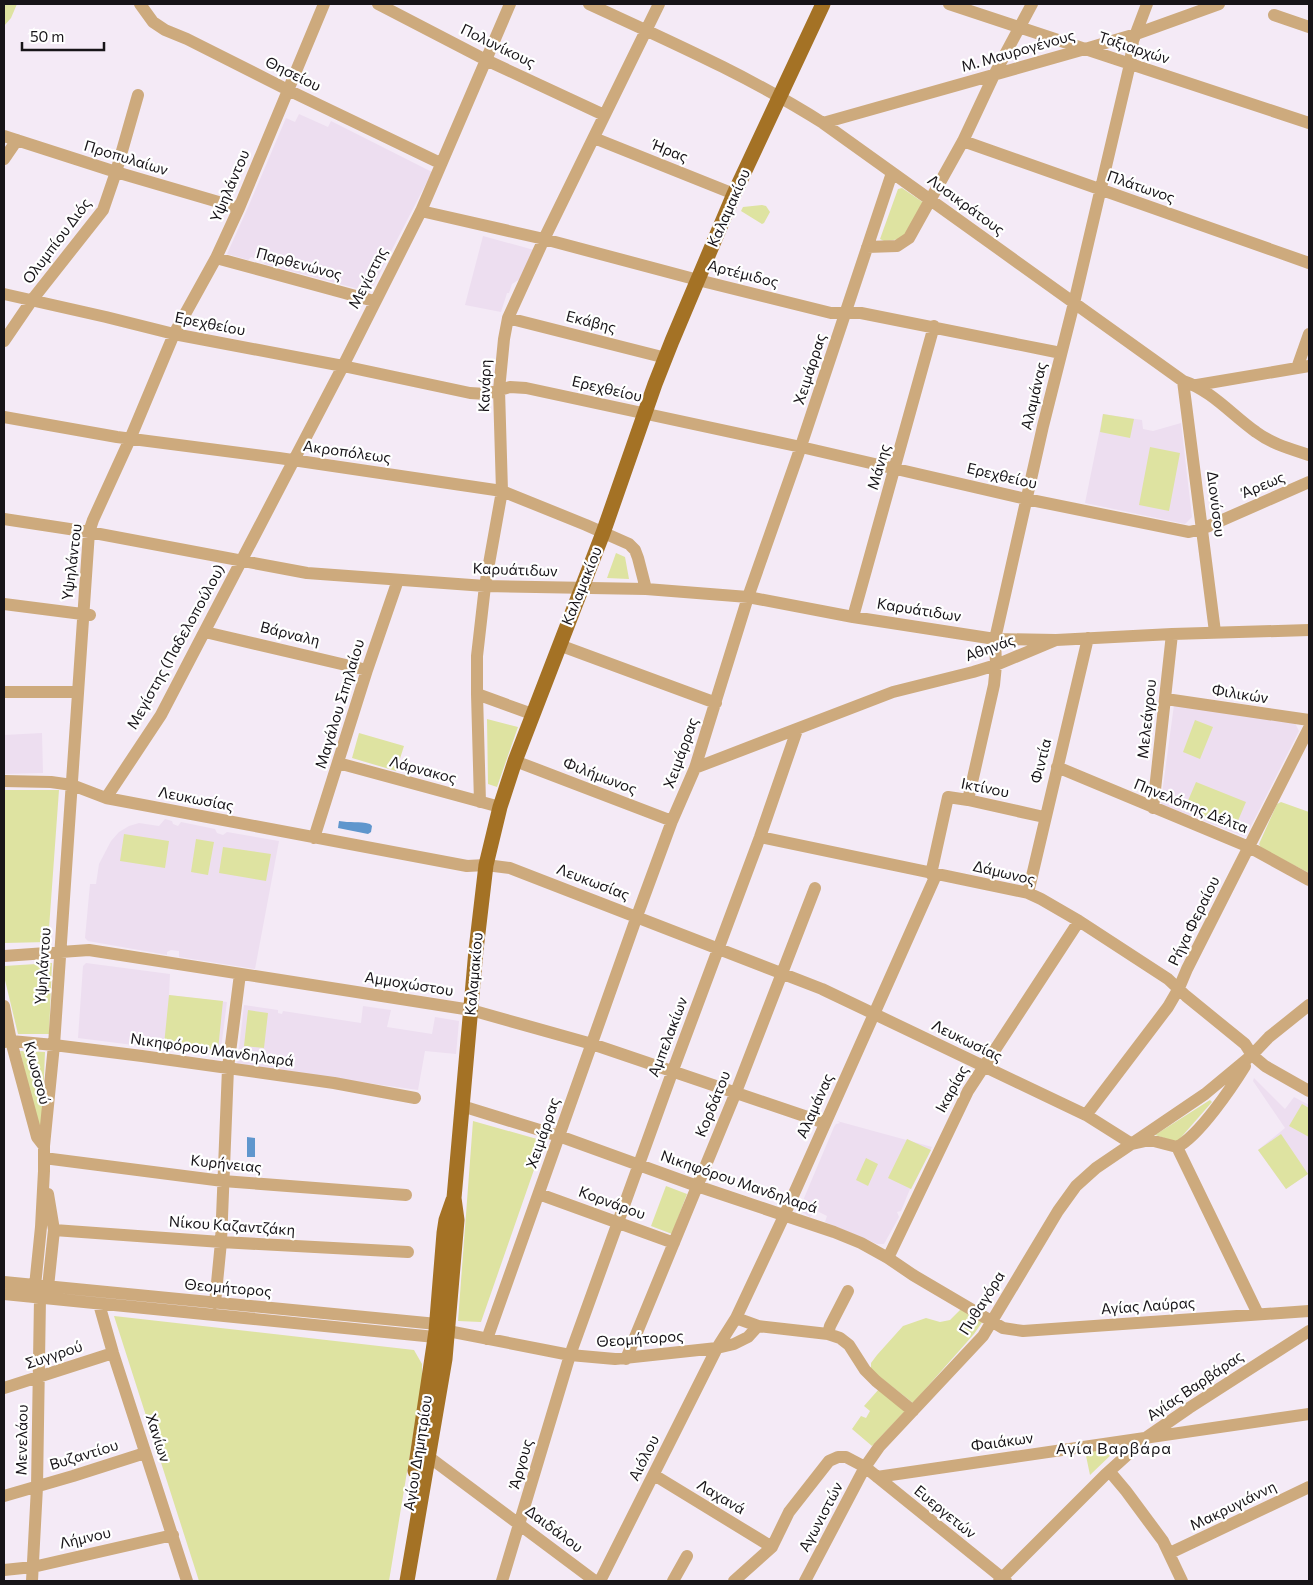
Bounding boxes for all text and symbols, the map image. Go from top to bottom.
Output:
street label: Πολυνίκους [458,19,539,71]
scale bar [22,20,105,52]
street label: Μ. Μαυρογένους [959,25,1077,75]
text: 50 m [30,27,64,45]
street label: Ταξιαρχών [1096,27,1173,67]
street label: Θησείου [263,52,324,94]
street label: Ήρας [648,134,691,165]
street label: Προπυλαίων [82,136,171,178]
street label: Υψηλάντου [206,147,252,225]
street label: Καλαμακίου [703,166,753,249]
street label: Πλάτωνος [1105,166,1178,206]
street label: Λυσικράτους [925,170,1009,238]
street label: Ολυμπίου Διός [18,194,94,287]
street label: Παρθενώνος [254,243,344,283]
street label: Μεγίστης [344,244,390,311]
street label: Αρτέμιδος [706,256,781,291]
street label: Εκάβης [564,306,618,336]
street label: Ερεχθείου [173,307,247,339]
street label: Χειμάρρας [789,331,829,407]
street label: Κανάρη [474,359,494,413]
street label: Αλαμάνας [1016,360,1050,431]
street label: Ερεχθείου [570,371,644,405]
street label: Ακροπόλεως [302,436,392,466]
street label: Μάνης [863,442,893,492]
street label: Ερεχθείου [965,458,1039,492]
street label: Άρεως [1237,467,1287,502]
street label: Διονύσου [1204,470,1230,538]
street label: Υψηλάντου [57,522,85,601]
street label: Καλαμακίου [557,544,605,628]
street label: Καρυάτιδων [472,559,558,579]
street label: Μεγίστης (Παδελοπούλου) [122,561,228,732]
street label: Καρυάτιδων [876,593,963,625]
street label: Βάρναλη [259,617,322,649]
street label: Αθηνάς [962,630,1017,664]
street label: Μαγάλου Σπηλαίου [311,637,367,771]
street label: Μελεάγρου [1133,678,1159,760]
street label: Φιλικών [1211,680,1270,706]
street label: Χειμάρρας [659,715,701,790]
street label: Φιντία [1026,736,1054,785]
street label: Λάρνακος [388,751,459,787]
street label: Φιλήμωνος [561,753,640,797]
street label: Ικτίνου [960,774,1011,800]
street label: Πηνελόπης Δέλτα [1132,774,1251,836]
street label: Λευκωσίας [157,782,235,814]
street label: Δάμωνος [971,856,1037,888]
street label: Λευκωσίας [555,859,632,903]
street label: Ρήγα Φεραίου [1164,873,1223,968]
street label: Υψηλάντου [30,927,54,1005]
street label: Καλαμακίου [460,932,486,1016]
street label: Αμμοχώστου [364,967,455,999]
street label: Αμπελακίων [644,994,691,1079]
street label: Λευκωσίας [929,1015,1006,1065]
street label: Νικηφόρου Μανδηλαρά [129,1029,295,1069]
street label: Κνωσσού [21,1039,55,1106]
street label: Ικαρίας [931,1062,971,1115]
street label: Κορδάτου [691,1068,734,1139]
street label: Αλαμάνας [792,1070,836,1141]
street label: Χειμάρρας [522,1095,563,1171]
street label: Νικηφόρου Μανδηλαρά [658,1146,820,1216]
street label: Κυρήνειας [190,1150,263,1176]
street label: Κορνάρου [576,1182,648,1222]
street label: Νίκου Καζαντζάκη [168,1212,296,1238]
street label: Πυθαγόρα [954,1267,1008,1338]
street label: Θεομήτορος [184,1274,272,1300]
street label: Αγίας Λαύρας [1100,1293,1196,1317]
street label: Θεομήτορος [596,1326,684,1350]
street label: Συγγρού [23,1336,85,1372]
street label: Αγίας Βαρβάρας [1143,1346,1246,1424]
street label: Αγίου Δημητρίου [399,1394,435,1512]
street label: Μενελάου [11,1404,31,1476]
street label: Χανίων [143,1411,175,1465]
street label: Φαιάκων [970,1428,1035,1454]
street label: Αιόλου [624,1432,662,1483]
street label: Βυζαντίου [47,1435,120,1473]
street label: Άργους [504,1437,536,1492]
district label: Αγία Βαρβάρα [1056,1438,1172,1457]
street label: Λαχανά [694,1475,749,1517]
street label: Μακρυγιάννη [1186,1476,1279,1534]
street label: Αγωνιστών [794,1478,846,1554]
street label: Ευεργετών [911,1481,981,1542]
street label: Δαιδάλου [522,1501,587,1556]
street label: Λήμνου [57,1522,112,1552]

